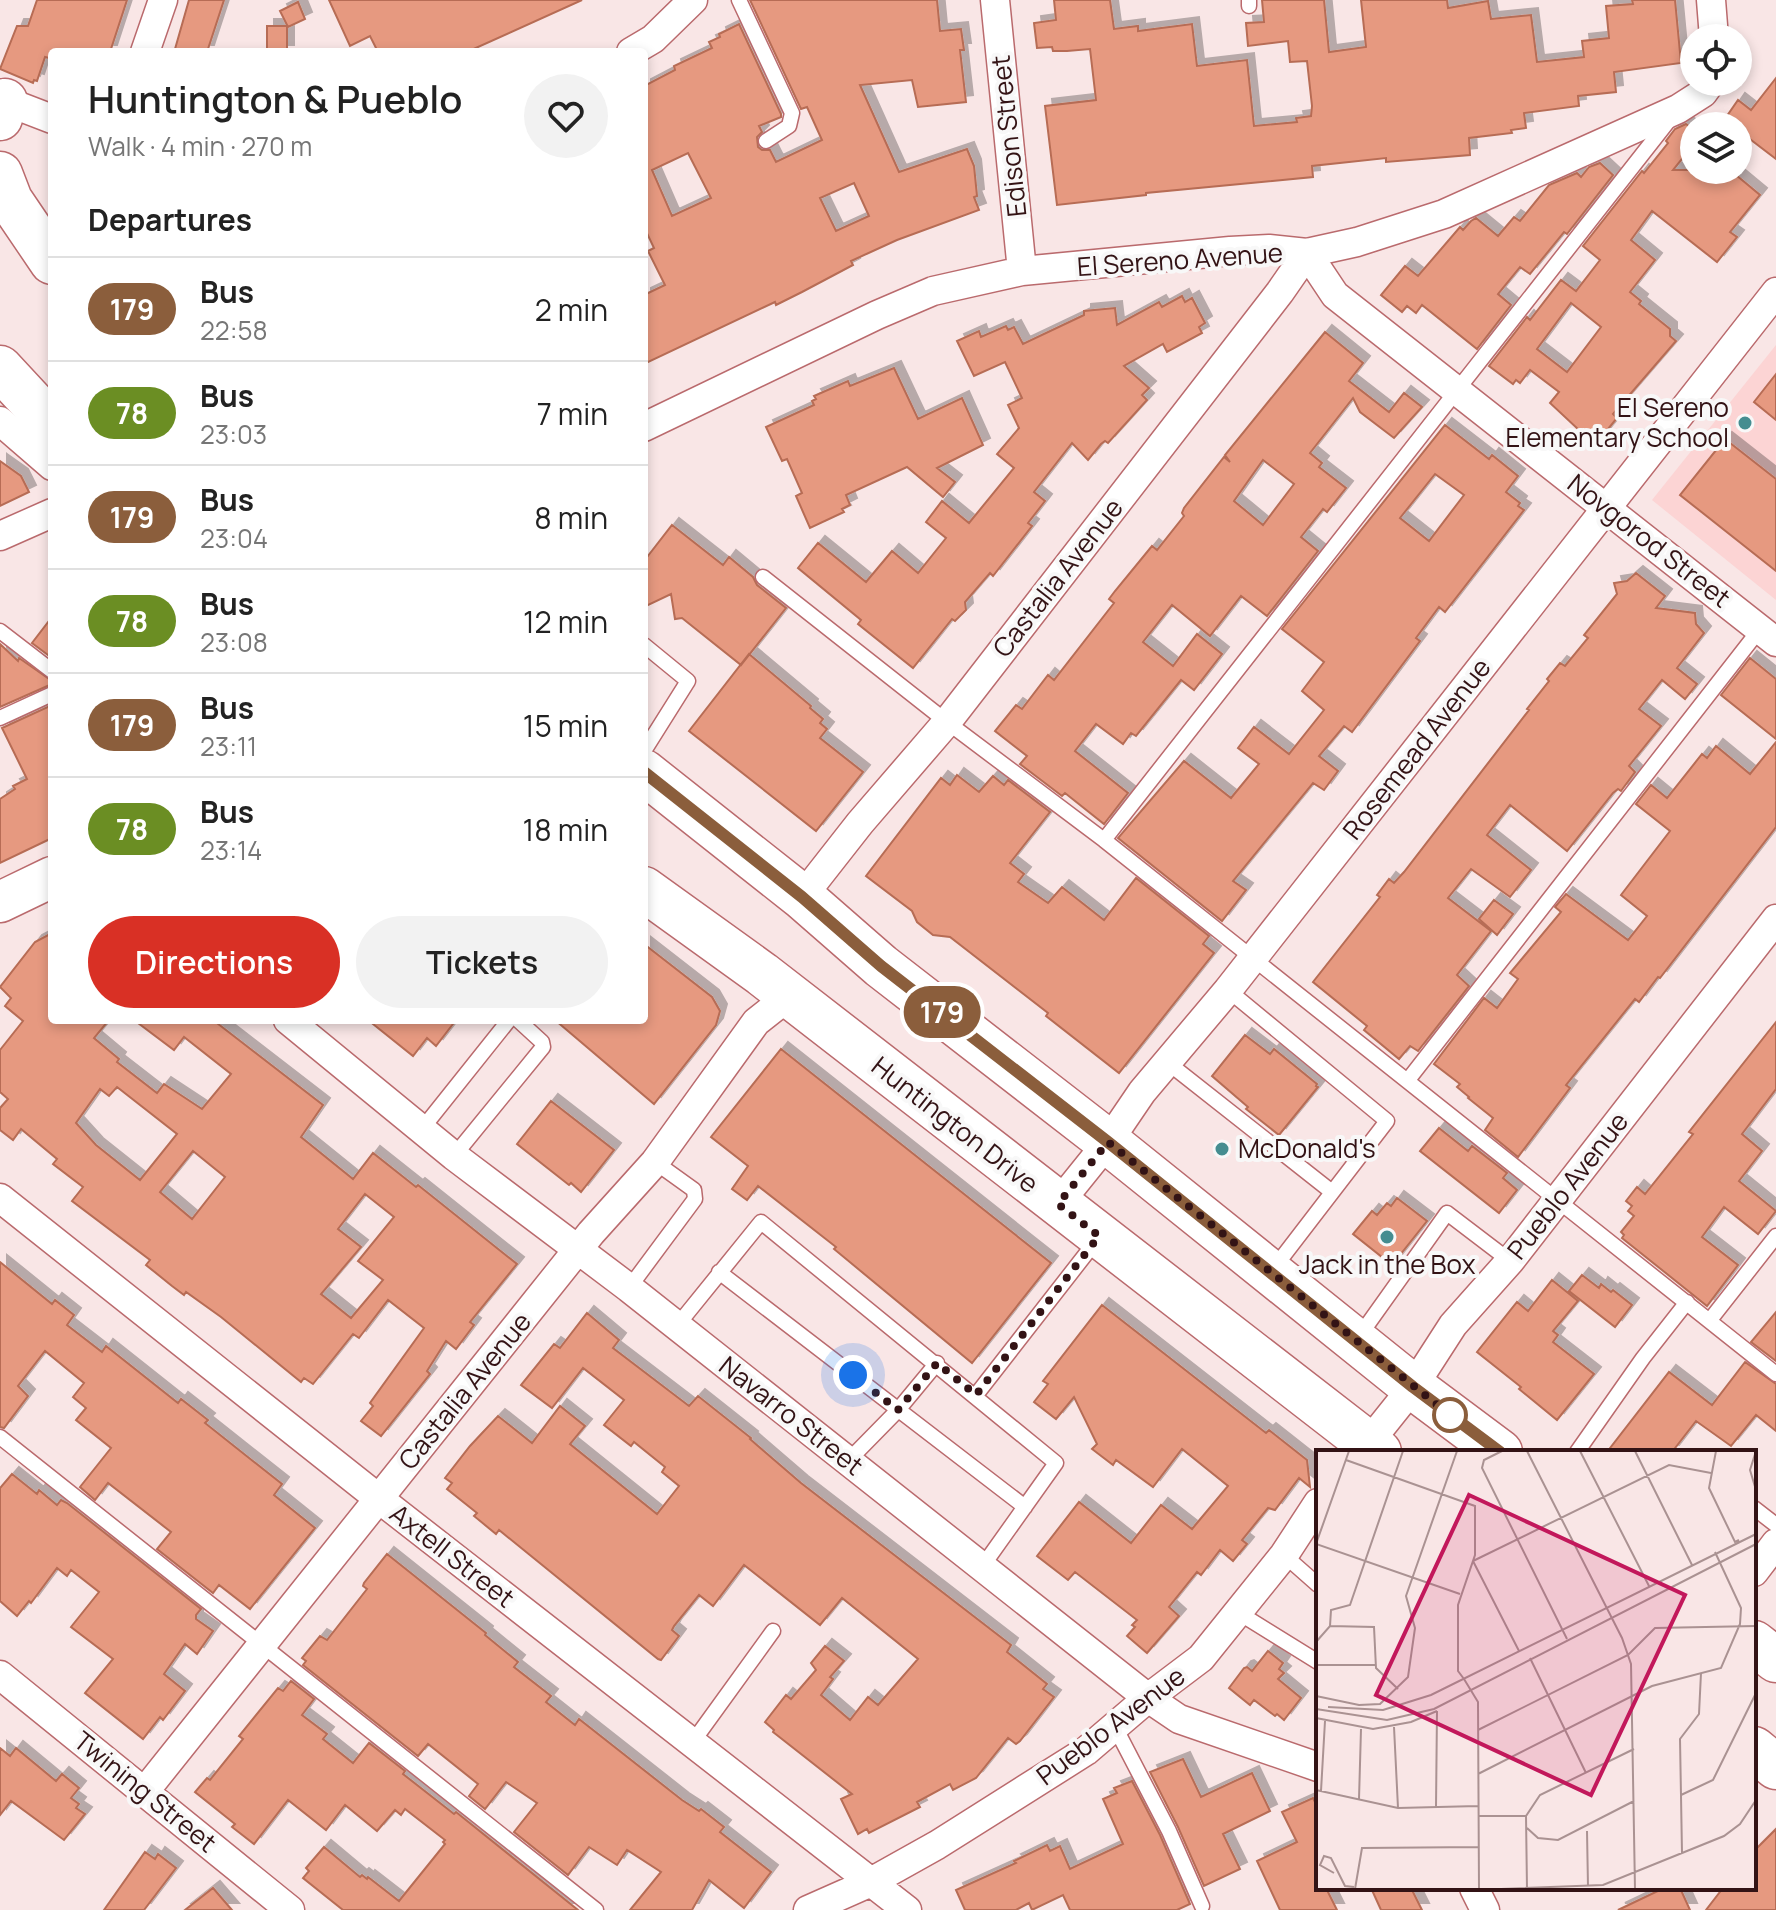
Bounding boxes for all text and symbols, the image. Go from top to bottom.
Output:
map controls [1680,24,1752,184]
button: locate [1680,24,1752,96]
street label: Edison Street [982,53,1034,219]
text: Huntington & Pueblo [88,72,462,124]
button: heart [524,74,608,158]
button: layers [1680,112,1752,184]
text: Walk · 4 min · 270 m [88,128,312,164]
text: Departures [88,199,252,240]
street label: El Sereno Avenue [1076,234,1284,284]
text: Bus [200,271,254,312]
text: 2 min [535,289,608,330]
text: 179 [110,290,154,328]
text: 22:58 [200,312,268,348]
text: Bus [200,375,254,416]
place label: El Sereno Elementary School [1505,389,1729,455]
text: 7 min [537,393,608,434]
text: 78 [116,394,148,432]
marker: El Sereno Elementary School [1736,414,1754,432]
text: 23:03 [200,416,267,452]
street label: Novgorod Street [1561,465,1739,615]
text: Bus [200,479,254,520]
street label: Castalia Avenue [984,491,1131,664]
text: 8 min [534,497,608,538]
text: 179 [110,498,154,536]
text: 23:04 [200,520,268,556]
text: Bus [200,583,254,624]
text: 12 min [523,601,608,642]
text: 78 [116,602,148,640]
text: 23:08 [200,624,268,660]
street label: Rosemead Avenue [1334,650,1498,847]
text: Bus [200,687,254,728]
text: 15 min [523,705,608,746]
text: 179 [110,706,154,744]
text: 23:11 [200,728,257,764]
text: Bus [200,791,254,832]
text: 18 min [523,809,608,850]
text: 78 [116,810,148,848]
text: 23:14 [200,832,262,868]
button: Directions [88,916,340,1008]
button: Tickets [356,916,608,1008]
line badge: 179 [896,986,988,1038]
text: 179 [920,993,964,1031]
street label: Huntington Drive [865,1048,1047,1201]
street label: Pueblo Avenue [1498,1104,1636,1266]
place label: McDonald's [1238,1130,1376,1166]
marker: McDonald's [1213,1140,1231,1158]
marker: Jack in the Box [1378,1228,1396,1246]
place label: Jack in the Box [1299,1246,1476,1282]
street label: Castalia Avenue [390,1304,539,1476]
street label: Navarro Street [712,1347,871,1483]
your location [833,1355,873,1395]
unlabelled marker [1433,1398,1467,1432]
inset map [1316,1450,1756,1890]
street label: Axtell Street [383,1495,522,1615]
street label: Pueblo Avenue [1029,1657,1192,1793]
street label: Twining Street [67,1723,225,1860]

